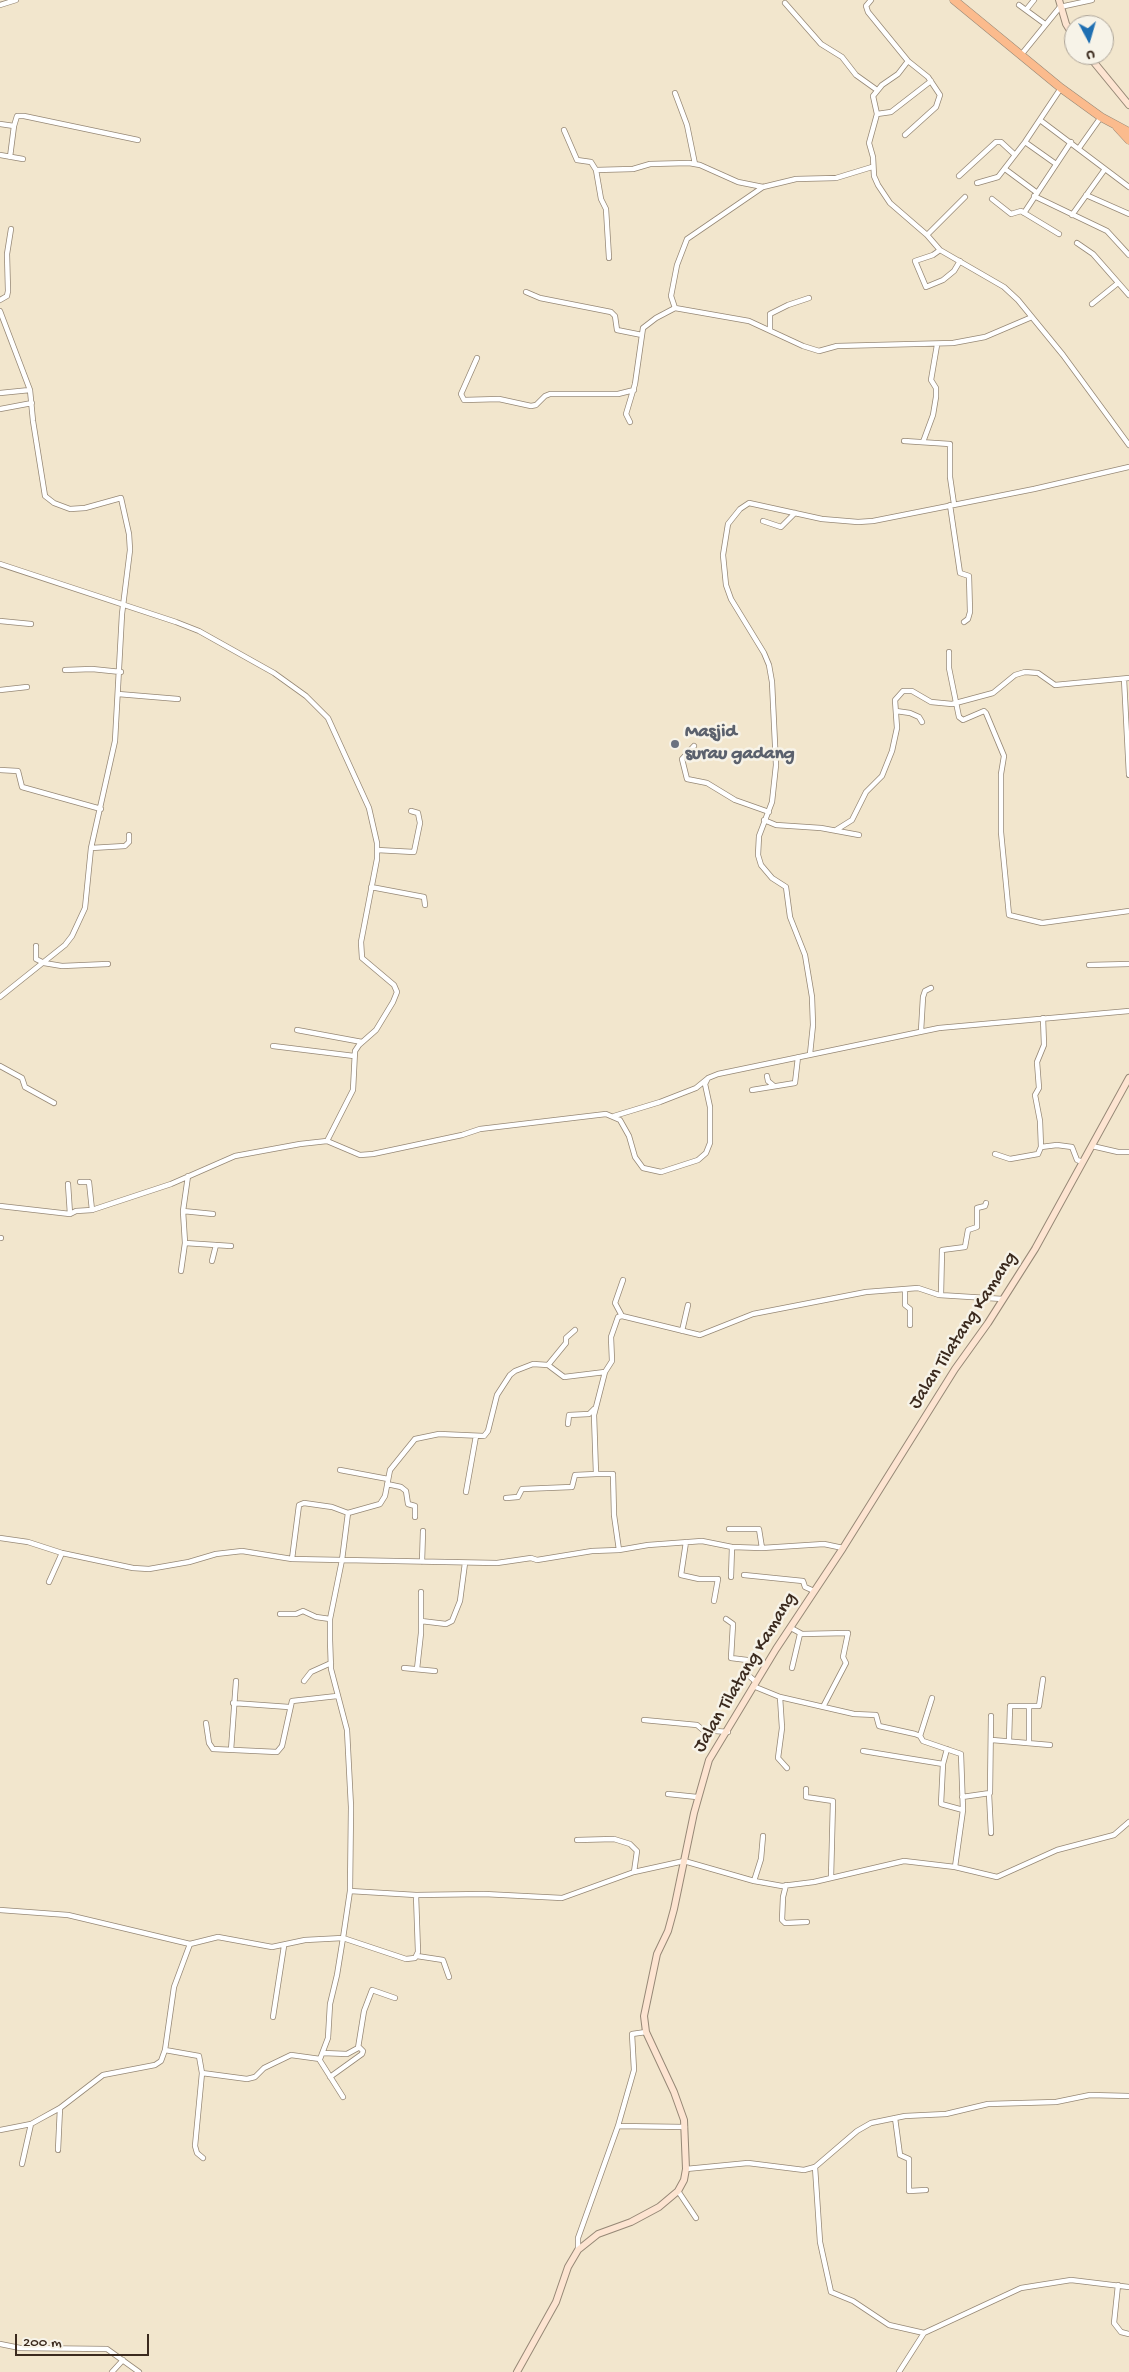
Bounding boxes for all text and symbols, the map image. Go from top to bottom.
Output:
north arrow [1064,15,1114,65]
text: U [1086,46,1095,63]
place label: Masjid surau gadang [685,722,794,766]
marker: Masjid surau gadang [669,738,681,750]
street label: Jalan Tilatang Kamang [905,1248,1023,1414]
street label: Jalan Tilatang Kamang [689,1589,803,1757]
scale bar [18,2324,151,2356]
text: 200 m [23,2334,62,2352]

